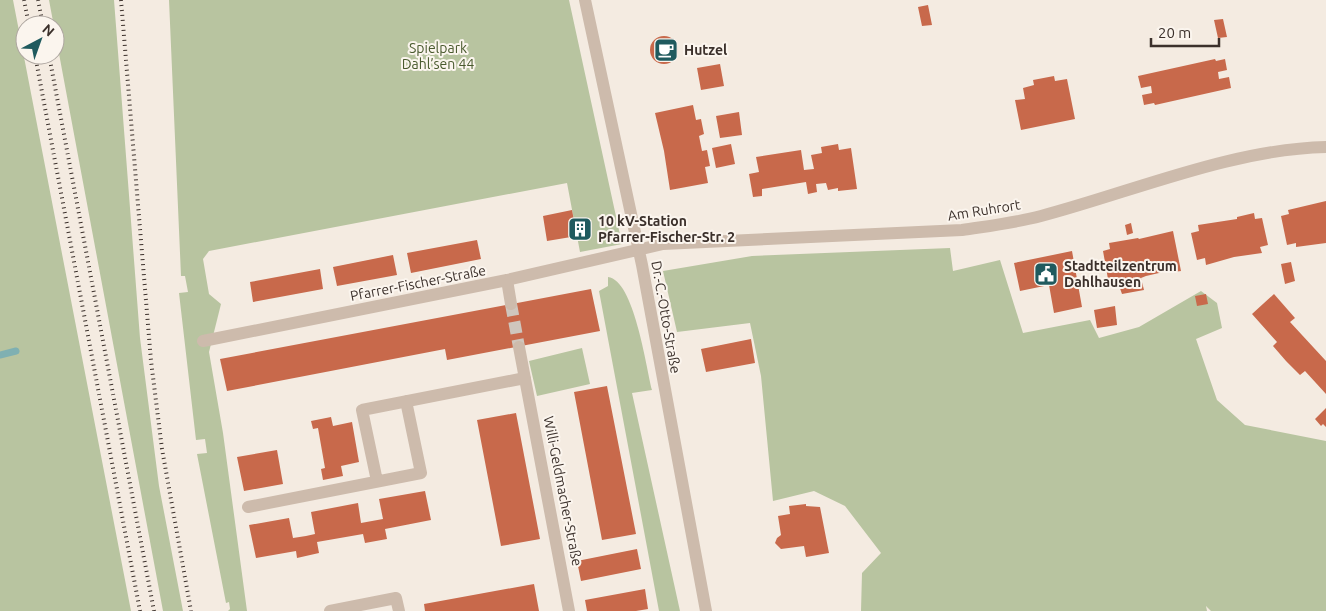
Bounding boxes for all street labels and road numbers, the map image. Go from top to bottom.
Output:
street label: Am Ruhrort [947,196,1022,224]
street label: Dr.-C.-Otto-Straße [648,259,684,375]
street label: Pfarrer-Fischer-Straße [349,262,487,304]
street label: Willi-Geldmacher-Straße [541,415,585,567]

